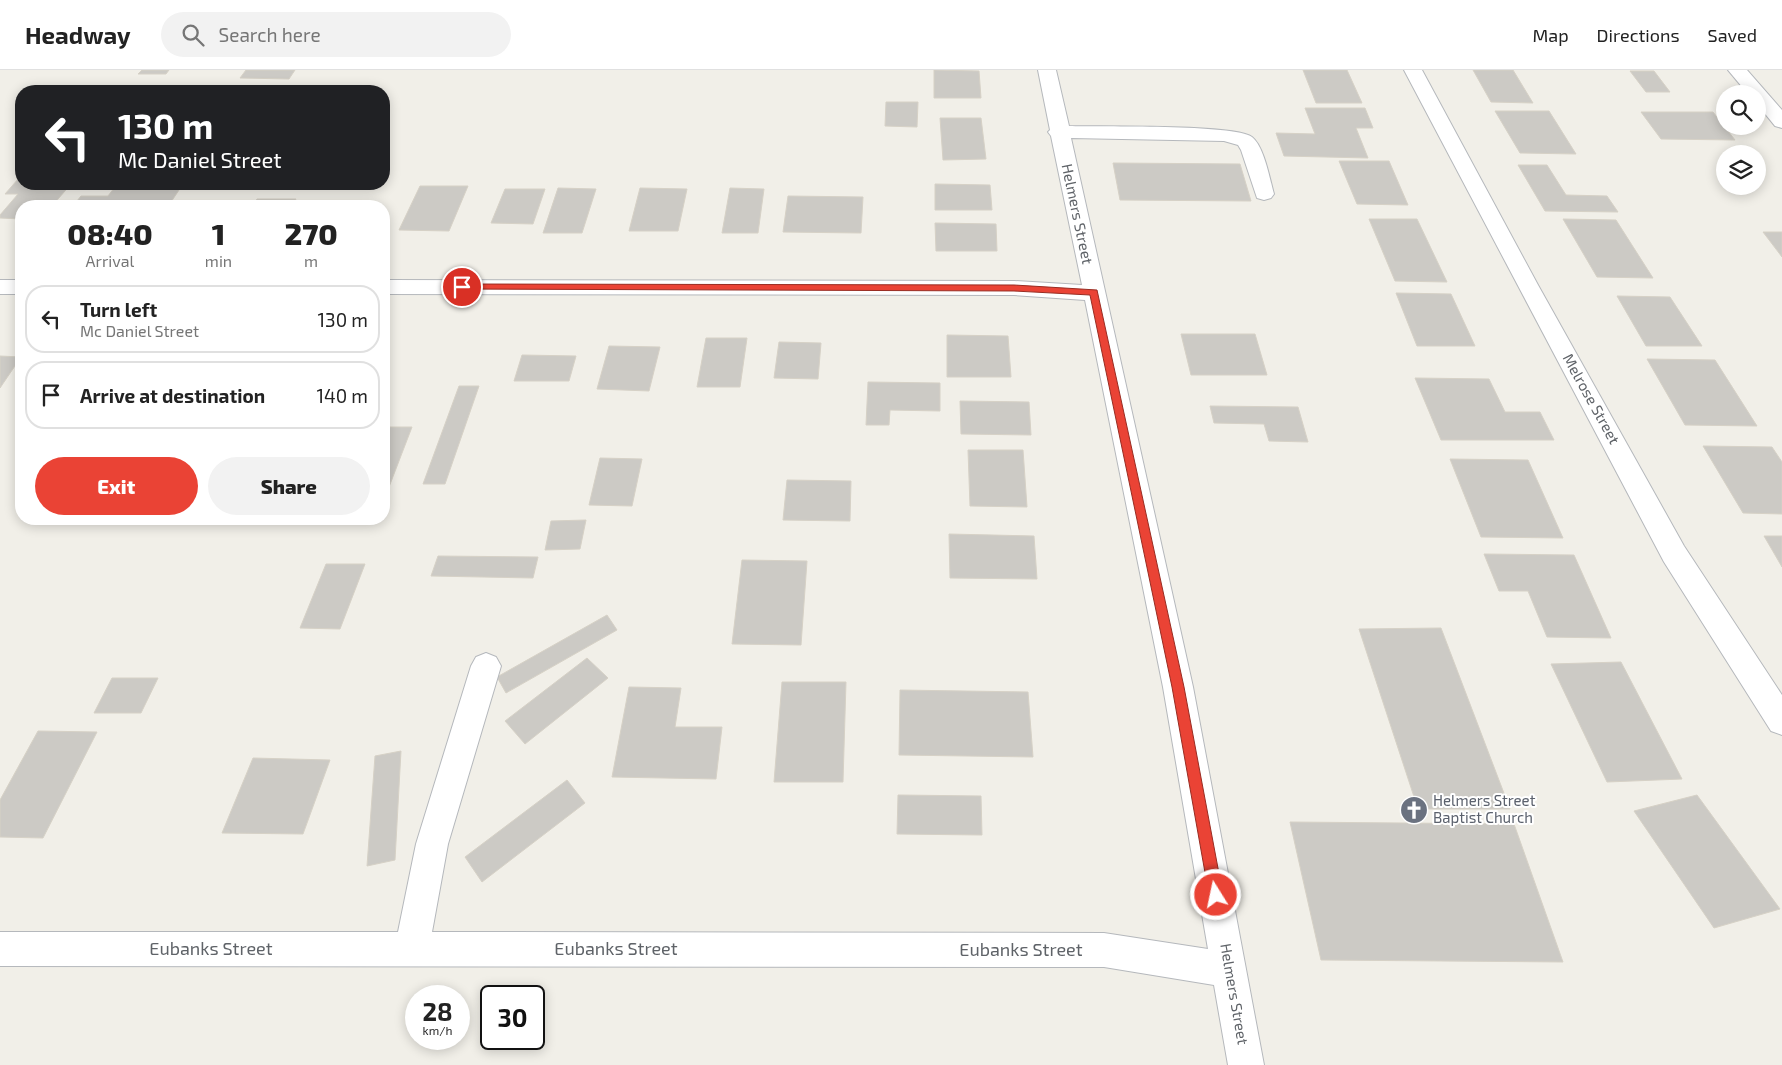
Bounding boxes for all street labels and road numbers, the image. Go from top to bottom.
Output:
street label: Helmers Street [1059,162,1097,266]
street label: Melrose Street [1560,350,1624,447]
street label: Eubanks Street [149,937,273,959]
street label: Eubanks Street [554,937,678,959]
street label: Eubanks Street [959,938,1083,960]
street label: Helmers Street [1217,942,1253,1046]

